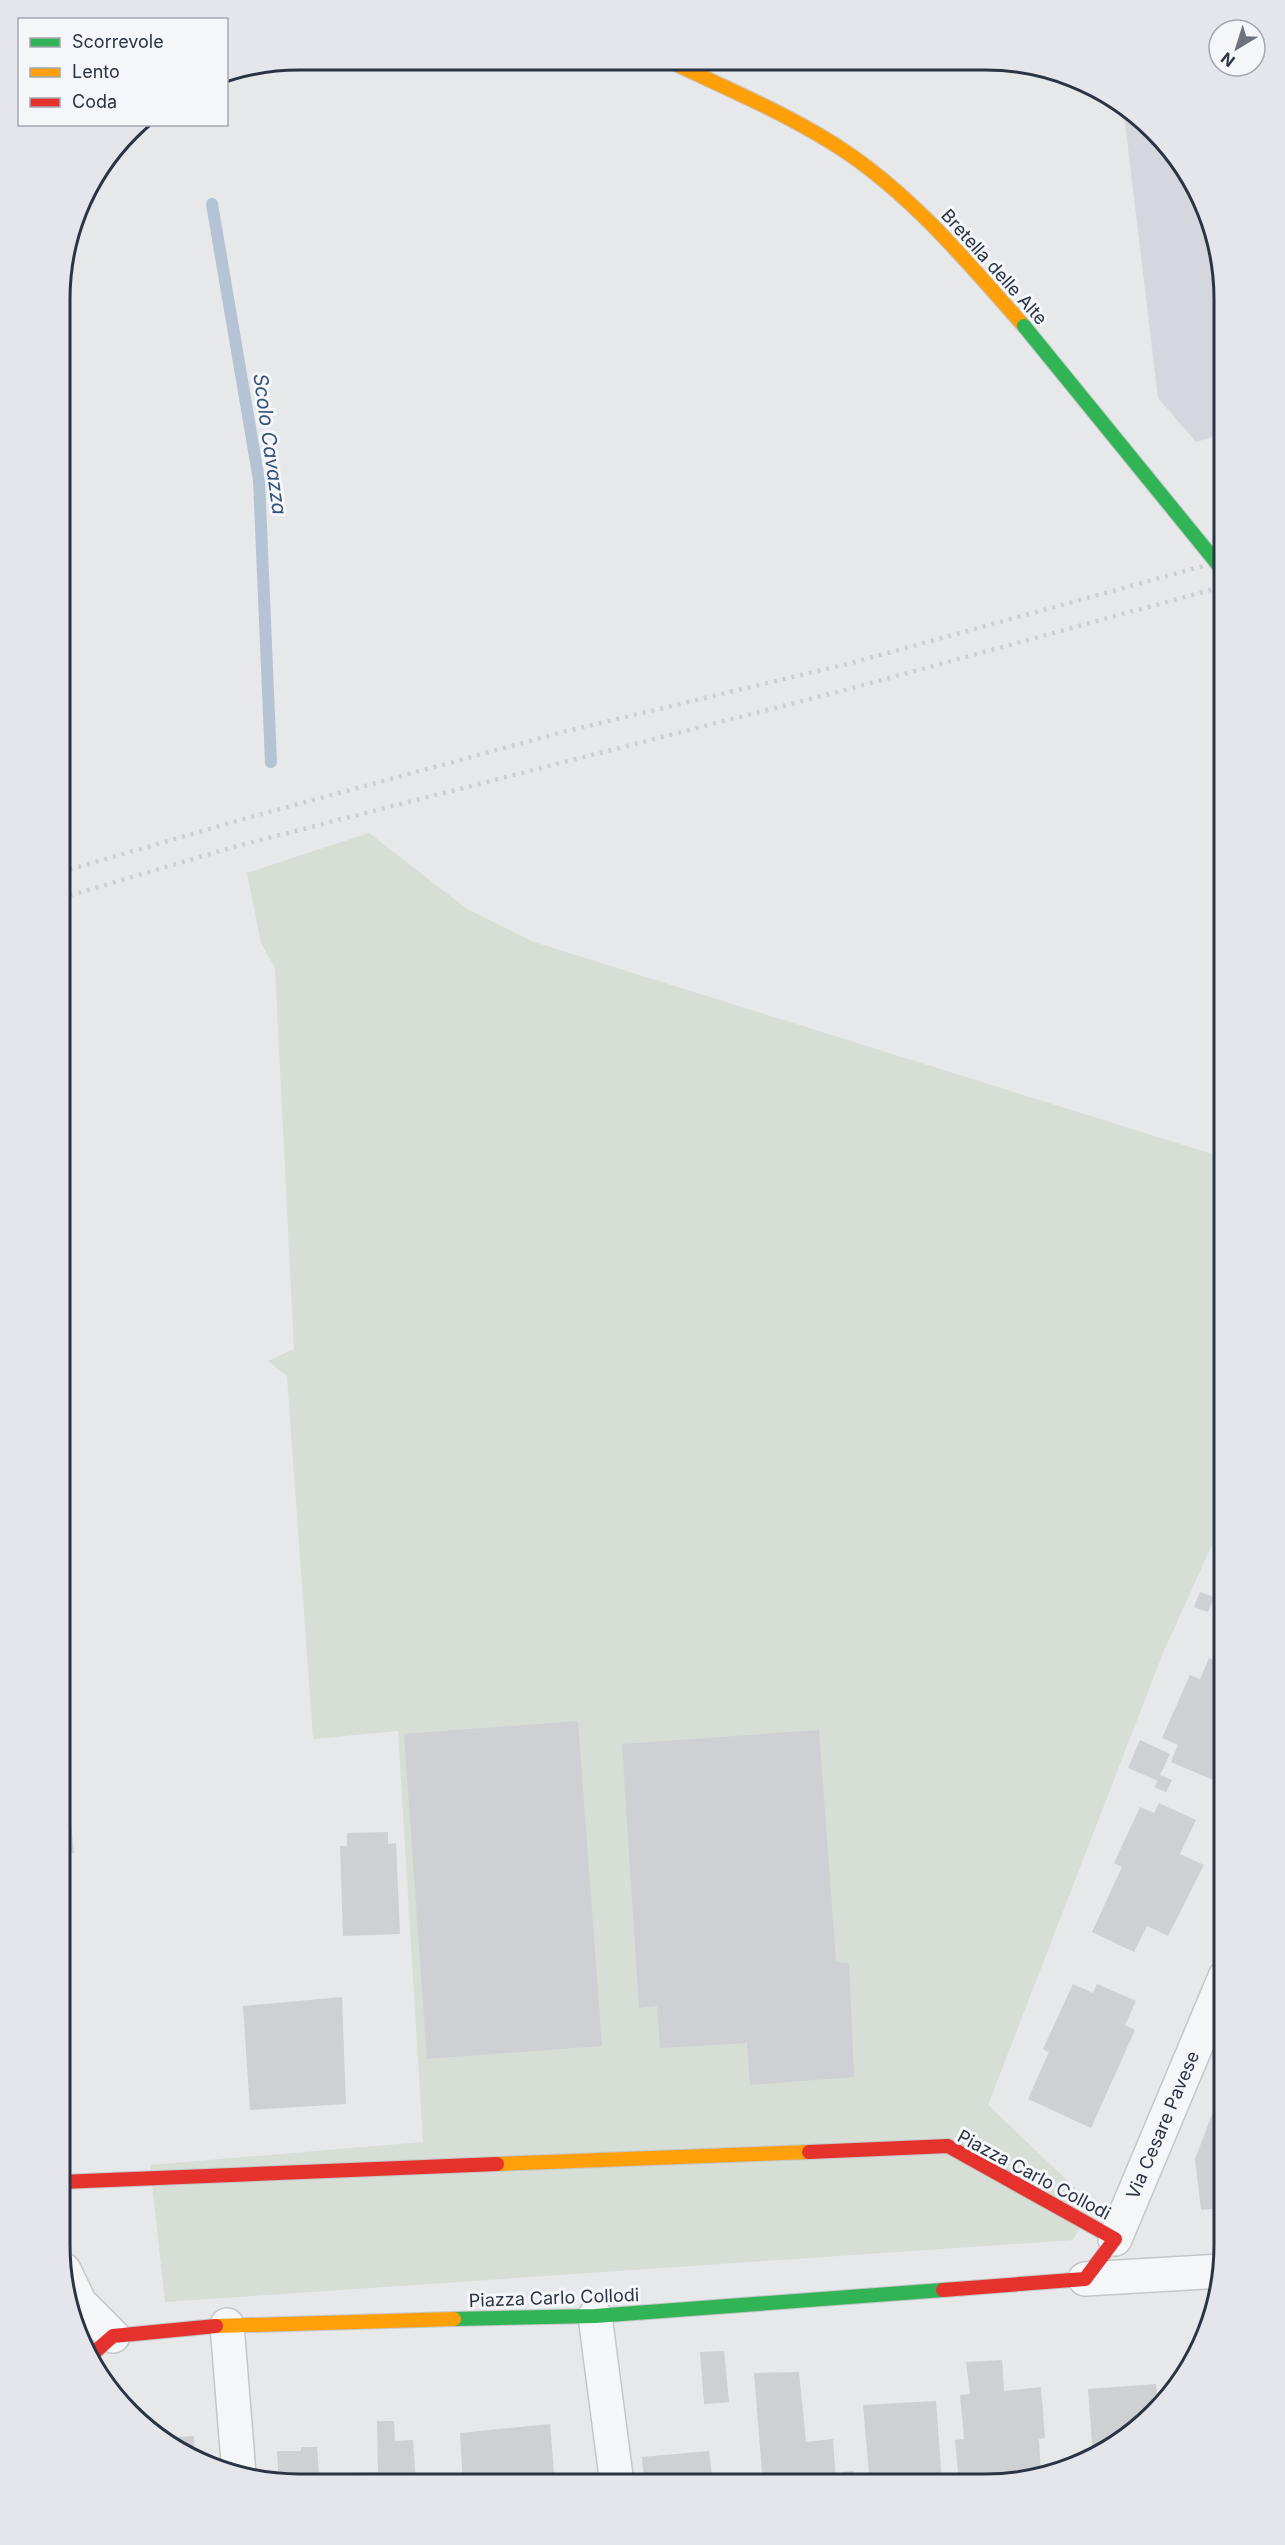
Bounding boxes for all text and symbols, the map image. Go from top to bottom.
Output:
legend [18,18,228,126]
north arrow [1207,18,1267,78]
text: Scorrevole [72,31,164,52]
text: N [1217,48,1239,71]
text: Lento [72,61,120,82]
text: Coda [72,91,117,112]
street label: Bretella delle Alte [937,205,1052,329]
water label: Scolo Cavazza [248,372,292,516]
street label: Via Cesare Pavese [1122,2048,1203,2202]
street label: Piazza Carlo Collodi [954,2125,1114,2224]
street label: Piazza Carlo Collodi [468,2284,639,2311]

